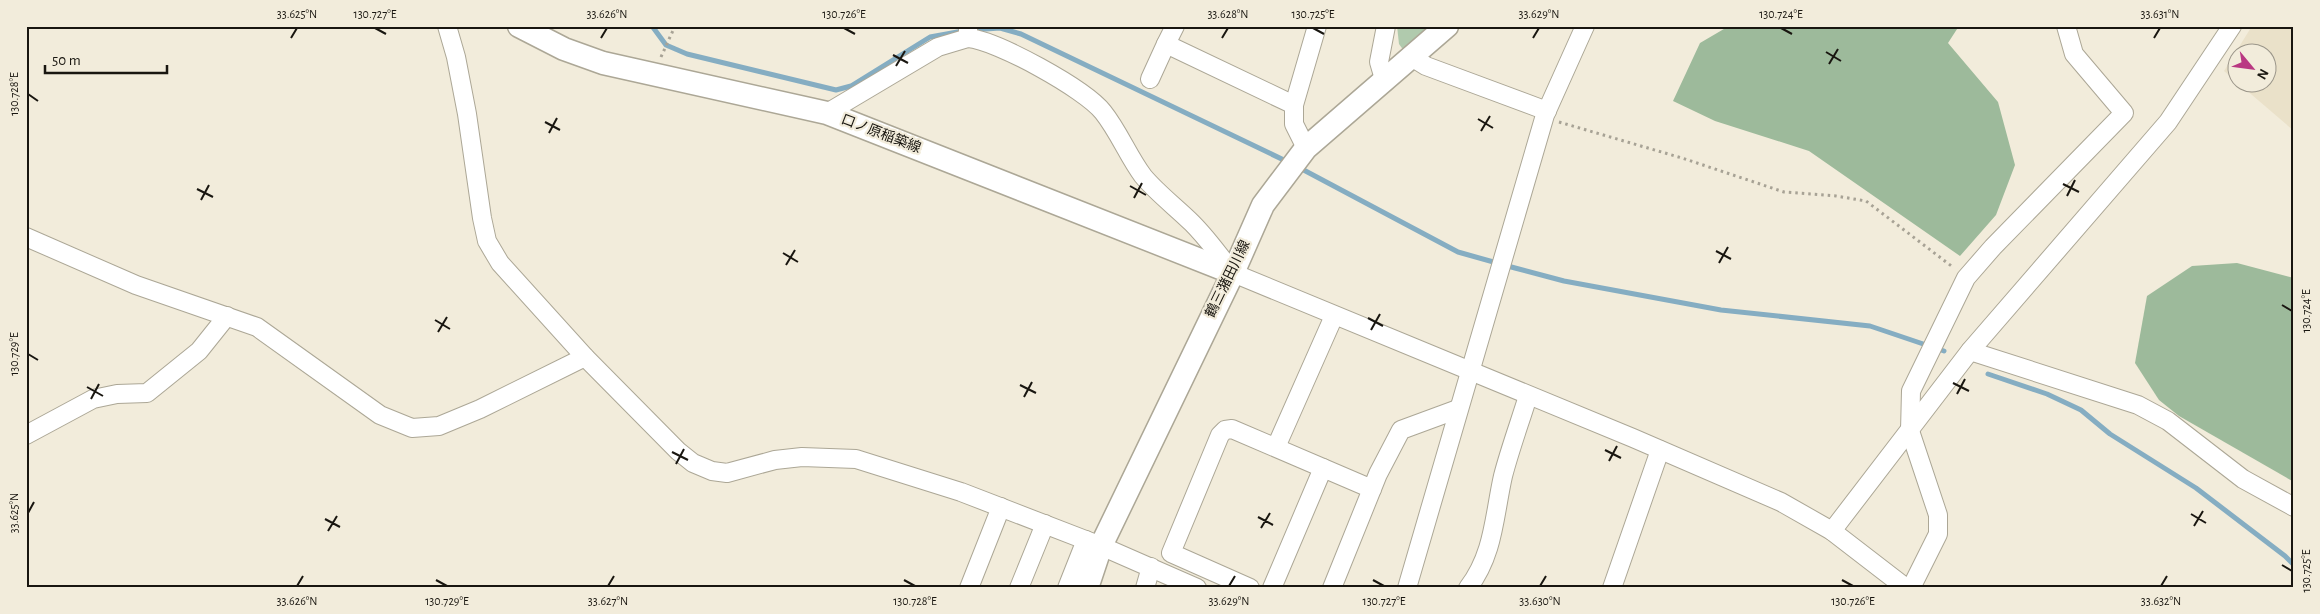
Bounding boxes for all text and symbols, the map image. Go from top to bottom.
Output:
text: 33.625°N [277,8,317,20]
text: 130.727°E [354,8,397,20]
text: 33.626°N [586,8,628,20]
text: 130.726°E [822,8,866,20]
text: 33.628°N [1207,8,1249,20]
text: 130.725°E [1292,8,1335,20]
text: 33.629°N [1518,8,1560,20]
text: 130.724°E [1759,8,1803,20]
text: 33.631°N [2140,8,2180,20]
scale bar [45,42,168,74]
north arrow [2228,42,2278,92]
text: 50 m [52,53,81,68]
text: N [2254,66,2271,81]
text: 130.728°E [8,72,20,116]
street label: 口ノ原稲築線 [839,111,923,156]
street label: 鶴三潴田川線 [1202,238,1253,320]
text: 130.724°E [2300,289,2312,333]
text: 130.729°E [8,332,20,376]
text: 33.625°N [8,493,20,533]
text: 130.725°E [2300,549,2312,592]
text: 33.626°N [276,595,318,607]
text: 130.729°E [425,595,469,607]
text: 33.627°N [588,595,628,607]
text: 130.728°E [893,595,937,607]
text: 33.629°N [1208,595,1250,607]
text: 130.727°E [1363,595,1406,607]
text: 33.630°N [1519,595,1561,607]
text: 130.726°E [1831,595,1875,607]
text: 33.632°N [2141,595,2181,607]

